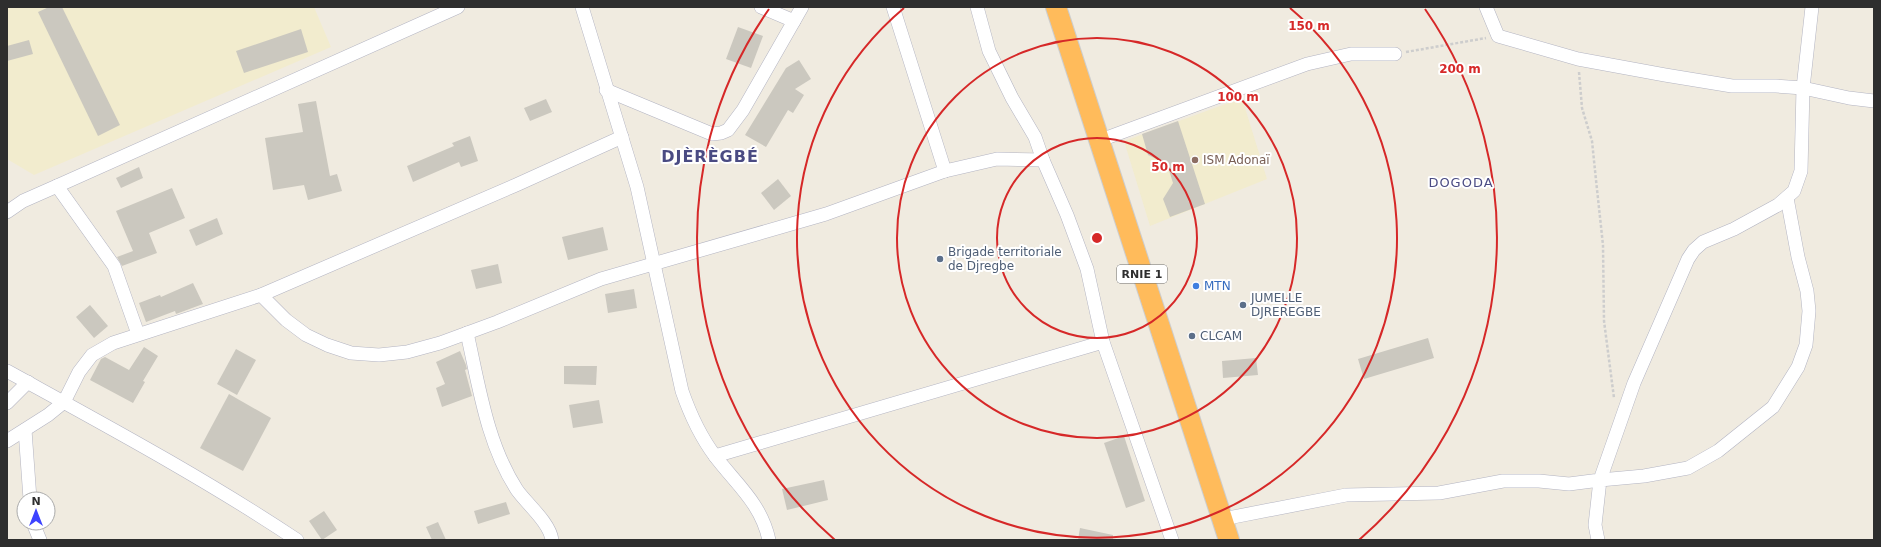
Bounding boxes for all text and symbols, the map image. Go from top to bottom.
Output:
text: 150 m [1288,19,1330,33]
text: 200 m [1439,62,1481,76]
text: 100 m [1217,90,1259,104]
district label: DJÈRÈGBÉ [661,147,759,166]
place label: ISM Adonaï [1203,153,1270,167]
marker: ISM Adonaï [1190,155,1200,165]
text: 50 m [1151,160,1185,174]
district label: DOGODA [1428,175,1494,190]
centre of rings [1090,231,1104,245]
place label: Brigade territoriale de Djregbe [948,245,1062,273]
marker: Brigade territoriale de Djregbe [935,254,945,264]
road number: RNIE 1 [1117,265,1167,283]
place label: MTN [1204,279,1231,293]
marker: MTN [1191,281,1201,291]
place label: JUMELLE DJREREGBE [1250,291,1321,319]
marker: JUMELLE DJREREGBE [1238,300,1248,310]
place label: CLCAM [1200,329,1242,343]
marker: CLCAM [1187,331,1197,341]
north arrow [16,491,56,531]
text: N [31,495,41,508]

